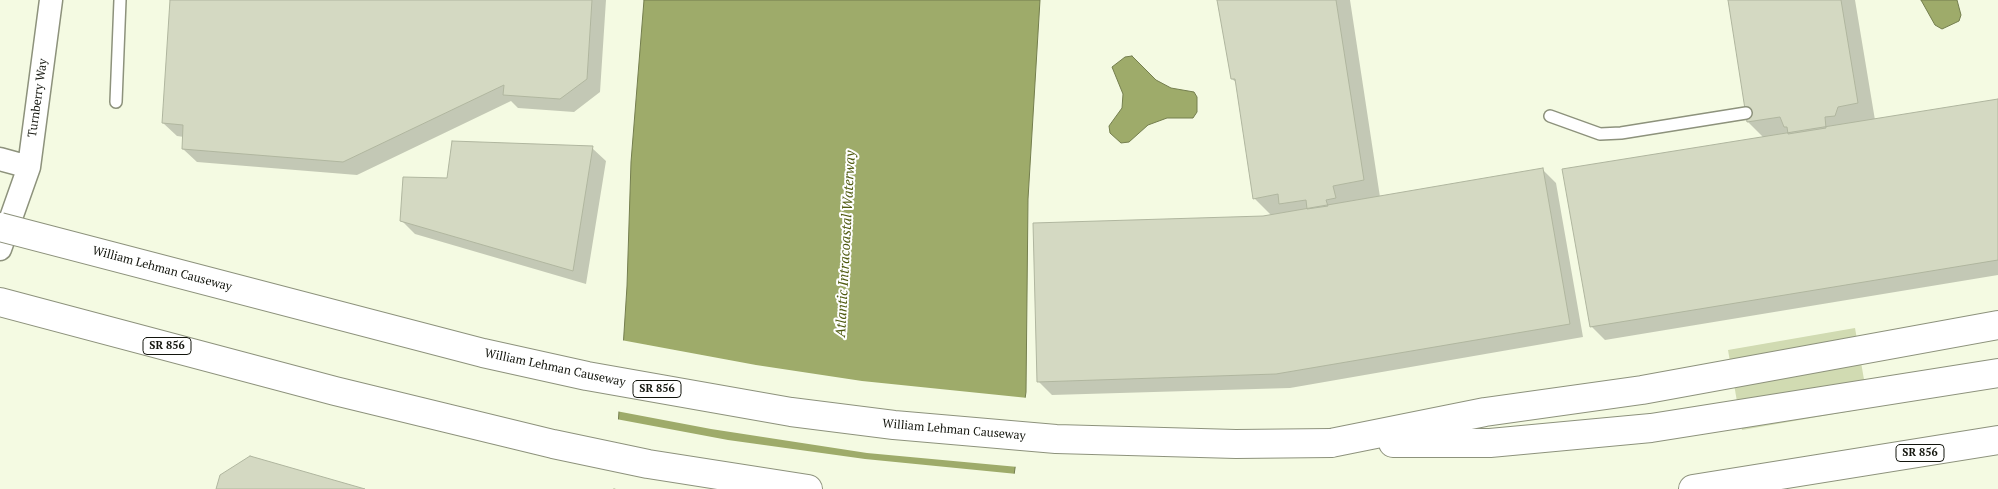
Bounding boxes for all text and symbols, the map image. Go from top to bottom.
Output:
street label: Turnberry Way [25,58,51,138]
water label: Atlantic Intracoastal Waterway [833,150,859,338]
street label: William Lehman Causeway [91,243,233,295]
road number: SR 856 [143,338,191,354]
street label: William Lehman Causeway [483,346,627,390]
road number: SR 856 [633,380,681,398]
street label: William Lehman Causeway [882,417,1026,443]
road number: SR 856 [1896,444,1944,462]

